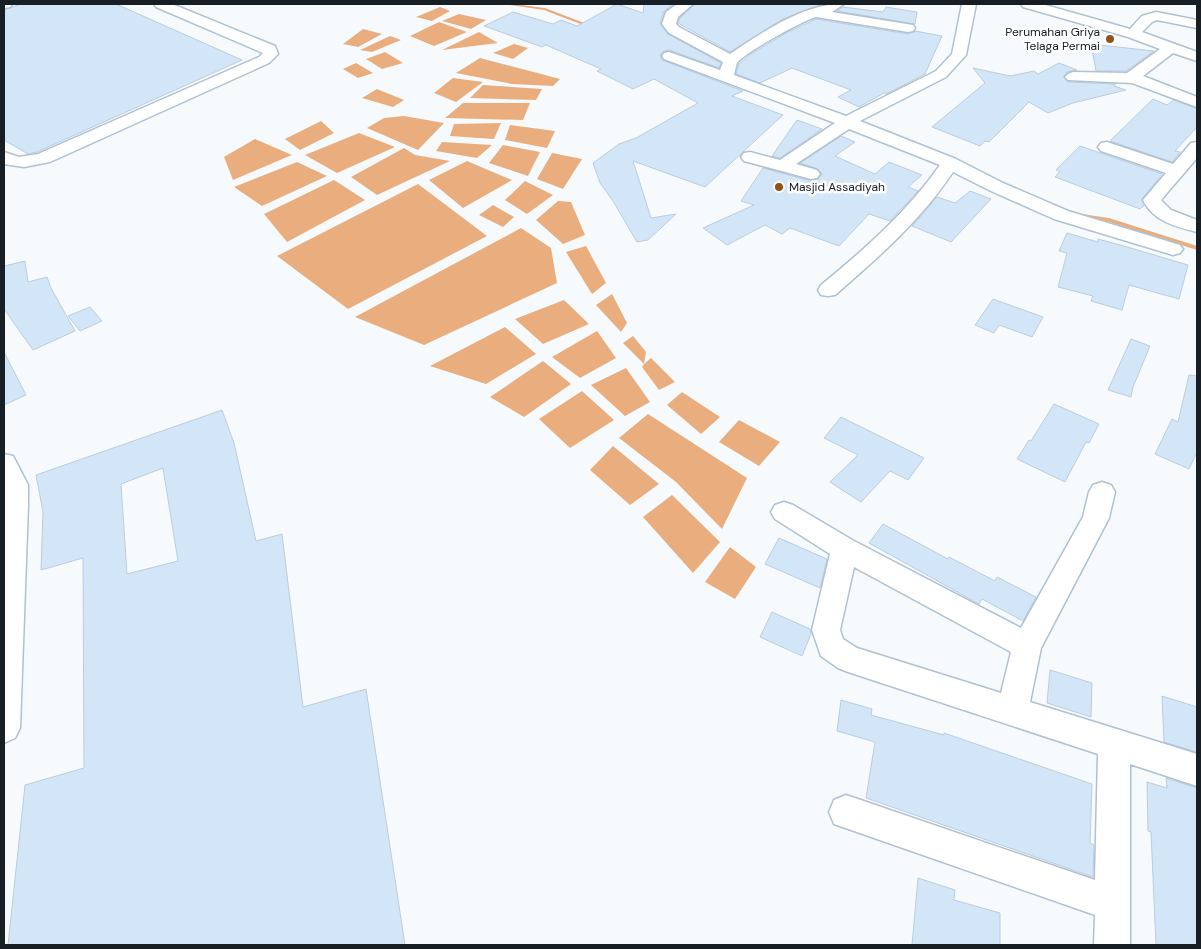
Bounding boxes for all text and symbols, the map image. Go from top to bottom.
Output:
place label: Perumahan Griya Telaga Permai [1005,24,1100,54]
marker: Perumahan Griya Telaga Permai [1104,33,1116,45]
place label: Masjid Assadiyah [789,179,885,195]
marker: Masjid Assadiyah [773,181,785,193]

